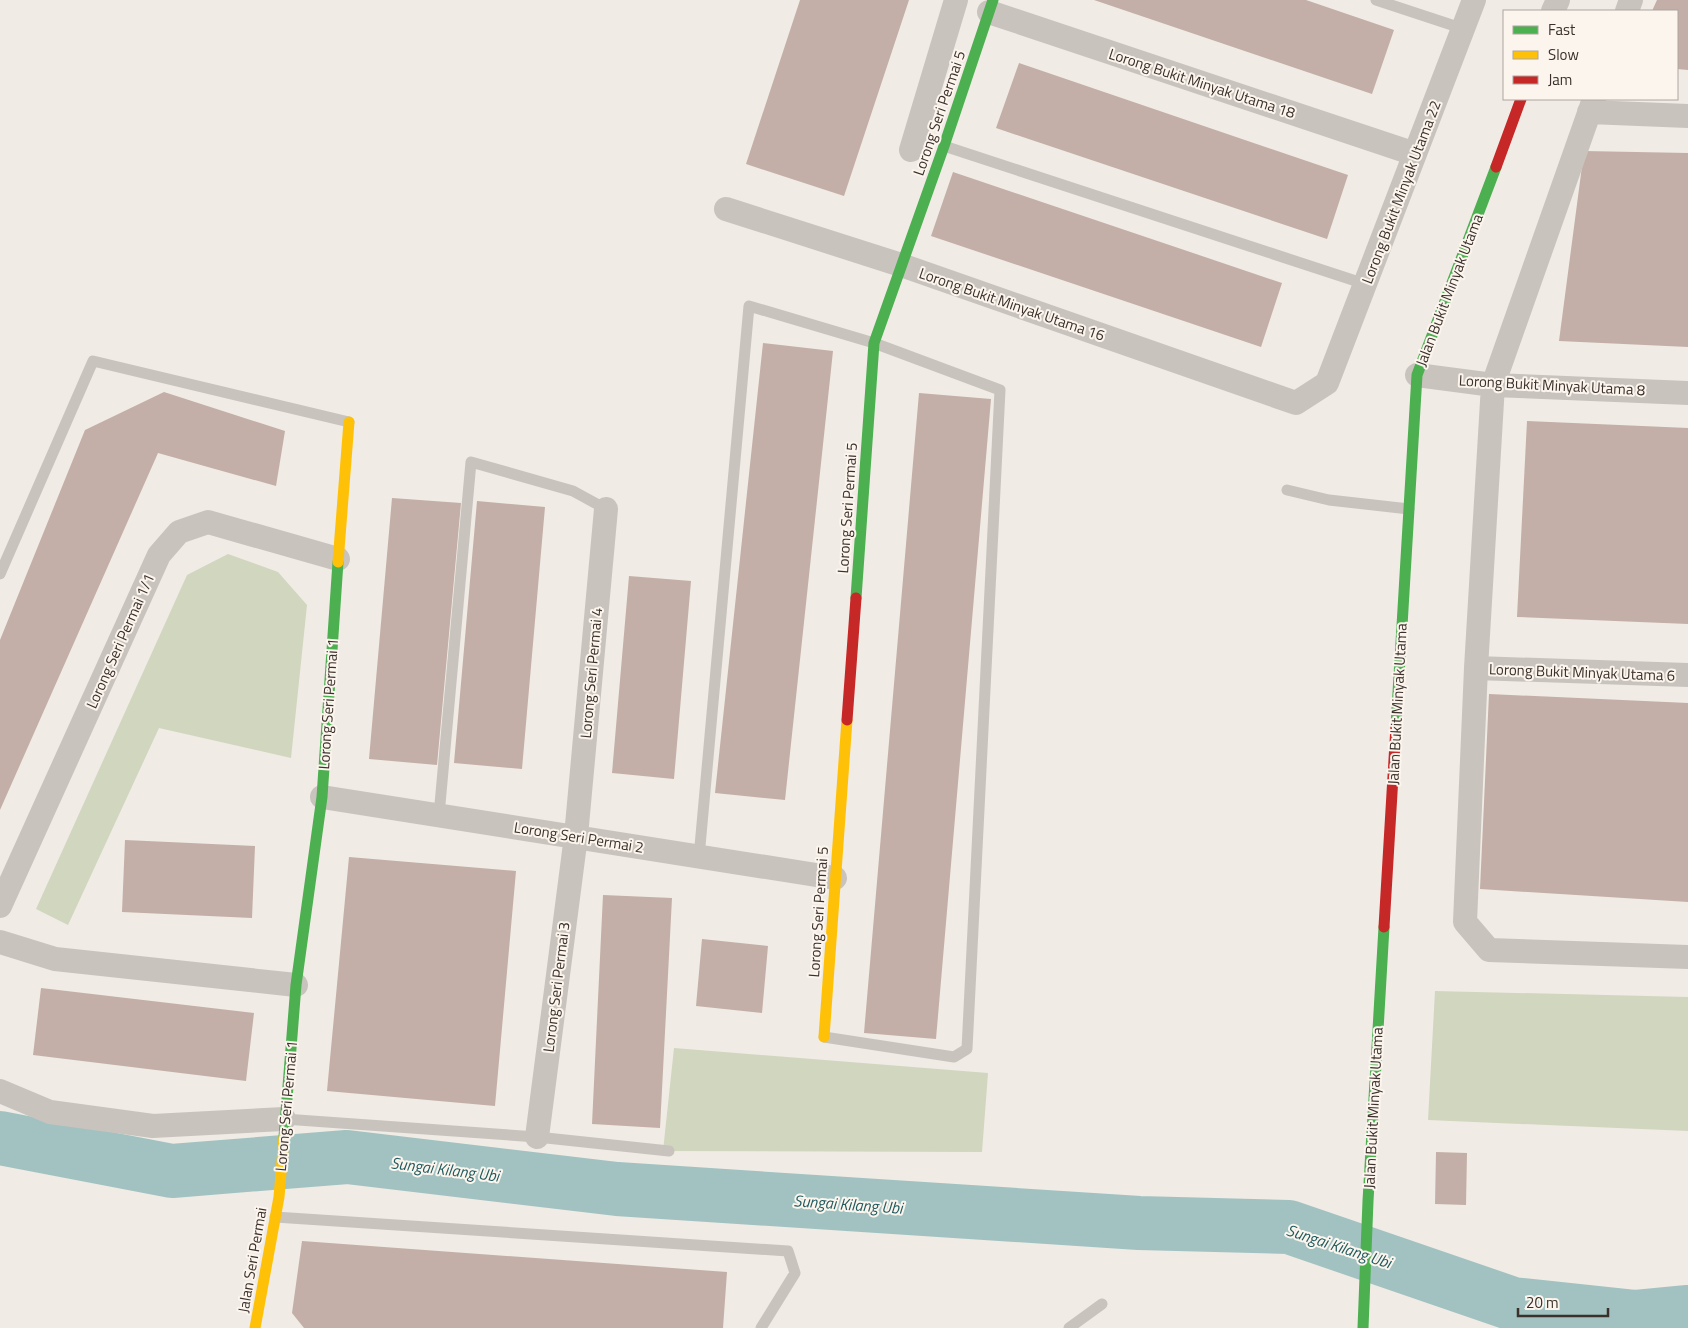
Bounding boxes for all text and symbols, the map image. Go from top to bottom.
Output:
legend [1503,10,1678,100]
text: Fast [1548,18,1576,41]
street label: Lorong Bukit Minyak Utama 18 [1106,42,1298,124]
text: Slow [1548,43,1579,66]
street label: Lorong Seri Permai 5 [907,47,971,179]
text: Jam [1548,68,1572,91]
street label: Lorong Bukit Minyak Utama 22 [1355,97,1447,287]
street label: Jalan Bukit Minyak Utama [1409,210,1489,370]
street label: Lorong Bukit Minyak Utama 16 [916,261,1108,347]
street label: Lorong Bukit Minyak Utama 8 [1458,369,1646,401]
street label: Lorong Seri Permai 5 [831,442,863,574]
street label: Lorong Seri Permai 1/1 [80,570,160,712]
street label: Lorong Seri Permai 4 [574,607,608,739]
street label: Jalan Bukit Minyak Utama [1381,622,1413,785]
street label: Lorong Seri Permai 1 [312,638,344,770]
street label: Lorong Bukit Minyak Utama 6 [1488,657,1676,687]
street label: Lorong Seri Permai 2 [512,815,646,859]
street label: Lorong Seri Permai 5 [802,846,834,978]
street label: Lorong Seri Permai 3 [537,920,575,1054]
street label: Jalan Bukit Minyak Utama [1357,1026,1389,1189]
street label: Lorong Seri Permai 1 [269,1040,303,1172]
water label: Sungai Kilang Ubi [389,1150,502,1188]
water label: Sungai Kilang Ubi [793,1188,905,1220]
street label: Jalan Seri Permai [231,1206,273,1314]
water label: Sungai Kilang Ubi [1283,1218,1396,1275]
scale bar [1518,1286,1608,1318]
text: 20 m [1526,1291,1559,1314]

